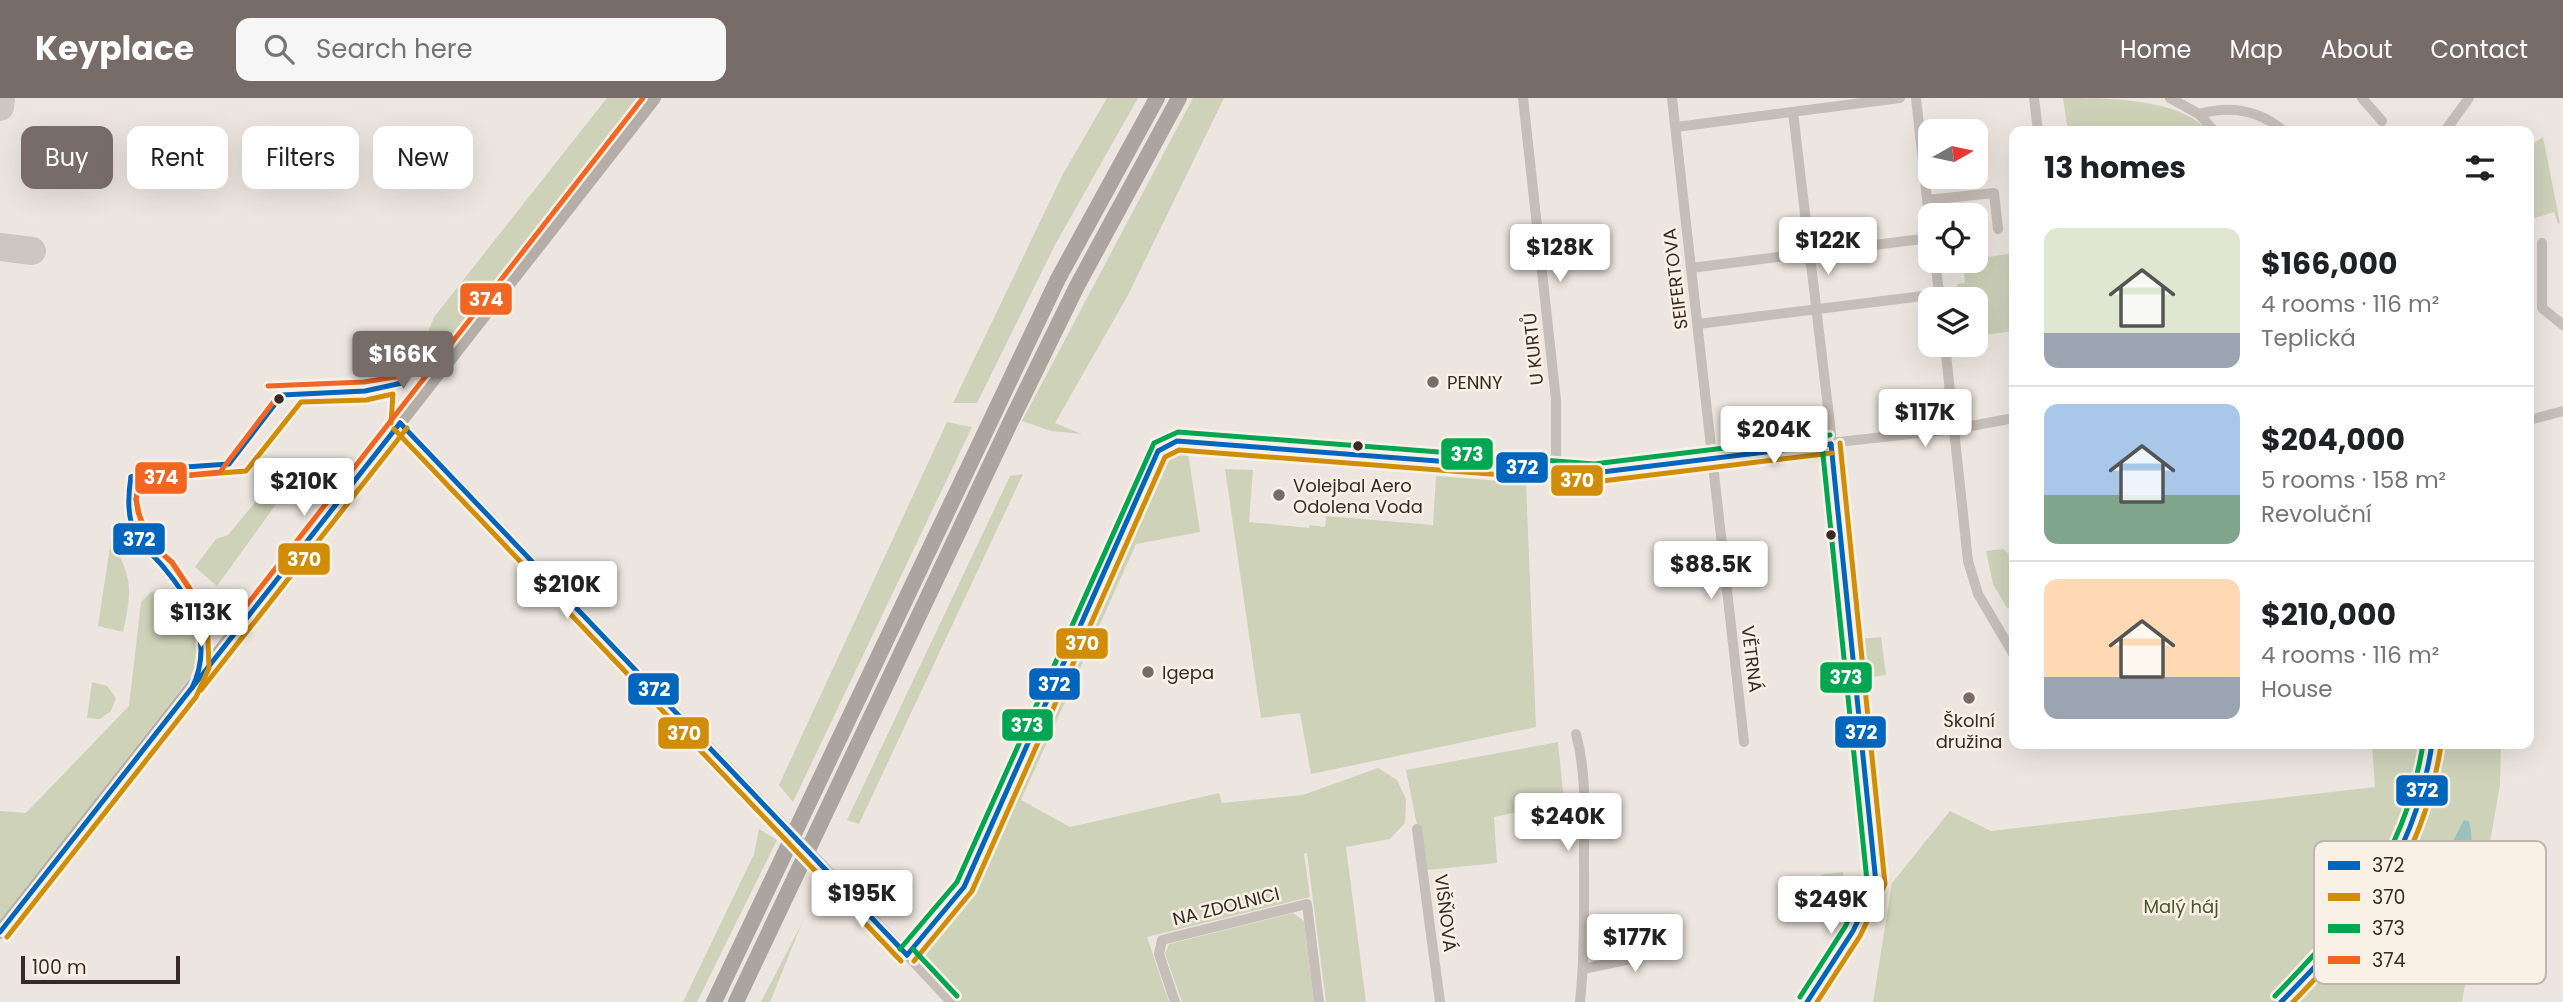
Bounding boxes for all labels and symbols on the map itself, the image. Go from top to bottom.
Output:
north arrow [1918,119,1988,189]
pin: $122K [1779,218,1877,277]
pin: $128K [1511,225,1609,284]
street label: SEIFERTOVA [1656,227,1694,331]
line badge: 374 [459,282,513,316]
text: 374 [469,286,503,313]
street label: U KURTŮ [1517,312,1549,386]
pin: $166K [354,331,452,391]
place label: PENNY [1447,370,1503,395]
marker: PENNY [1425,374,1441,390]
pin: $117K [1876,390,1974,449]
unlabelled marker [272,392,286,406]
pin: $204K [1725,406,1823,466]
line badge: 373 [1440,437,1494,471]
unlabelled marker [1351,439,1365,453]
text: 373 [1450,441,1484,468]
line badge: 372 [1495,451,1549,484]
text: 372 [1506,454,1538,481]
pin: $210K [255,458,353,518]
line badge: 374 [134,461,188,495]
text: 374 [144,464,178,491]
line badge: 370 [1550,464,1604,497]
text: 370 [1560,467,1594,494]
place label: Volejbal Aero Odolena Voda [1293,473,1423,519]
marker: Volejbal Aero Odolena Voda [1271,487,1287,503]
line badge: 372 [112,522,166,556]
text: 372 [123,526,155,553]
unlabelled marker [1824,528,1838,542]
line badge: 370 [277,542,331,576]
pin: $88.5K [1654,542,1768,601]
text: 370 [287,546,321,573]
pin: $210K [518,561,616,621]
pin: $113K [152,589,250,649]
street label: VĚTRNÁ [1736,624,1768,694]
line badge: 370 [1055,627,1109,660]
text: 370 [1065,630,1099,657]
place label: Igepa [1162,660,1214,685]
line badge: 373 [1819,661,1873,694]
marker: Igepa [1140,664,1156,680]
text: 373 [1829,664,1863,691]
line badge: 372 [1028,667,1081,701]
text: 372 [1038,671,1070,698]
line badge: 372 [627,672,680,706]
text: 372 [638,676,670,703]
marker: Školní družina [1961,690,1977,706]
line badge: 373 [1001,708,1054,742]
place label: Školní družina [1936,708,2002,754]
text: 373 [1010,712,1044,739]
line badge: 372 [1834,715,1887,749]
line badge: 370 [657,716,710,750]
text: 372 [1845,719,1877,746]
text: 370 [667,720,701,747]
line badge: 372 [2395,774,2449,807]
text: 372 [2406,777,2438,804]
pin: $240K [1519,794,1617,853]
legend [2314,841,2546,984]
text: 372 [2372,852,2405,879]
pin: $195K [813,870,911,930]
street label: VIŠŇOVÁ [1429,873,1463,953]
pin: $249K [1782,876,1880,936]
street label: NA ZDOLNICI [1170,881,1282,931]
text: 370 [2372,884,2406,911]
park label: Malý háj [2143,894,2219,919]
pin: $177K [1586,914,1684,974]
text: 373 [2372,915,2405,942]
text: 374 [2372,947,2406,974]
scale bar [21,953,180,985]

